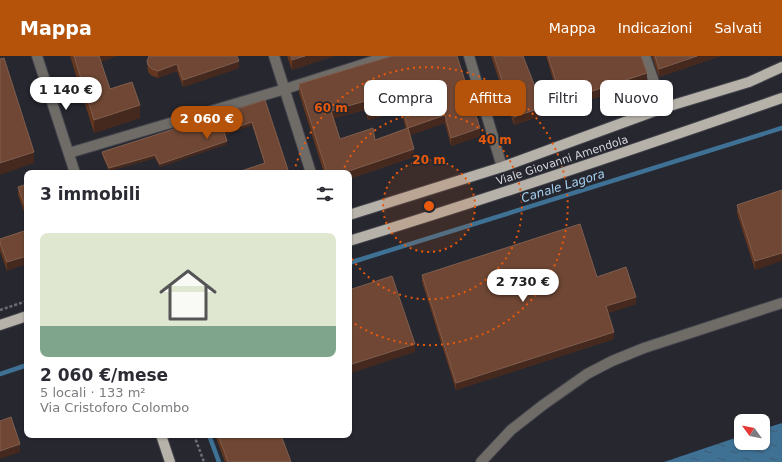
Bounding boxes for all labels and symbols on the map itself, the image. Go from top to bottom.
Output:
pin: 1 140 € [29,77,103,111]
text: 60 m [314,101,348,115]
pin: 2 060 € [170,106,244,140]
text: 40 m [478,133,512,147]
street label: Viale Giovanni Amendola [495,133,630,188]
text: 20 m [412,153,446,167]
water label: Canale Lagora [520,167,606,205]
centre of rings [422,199,436,213]
pin: 2 730 € [486,269,560,303]
north arrow [734,414,770,450]

